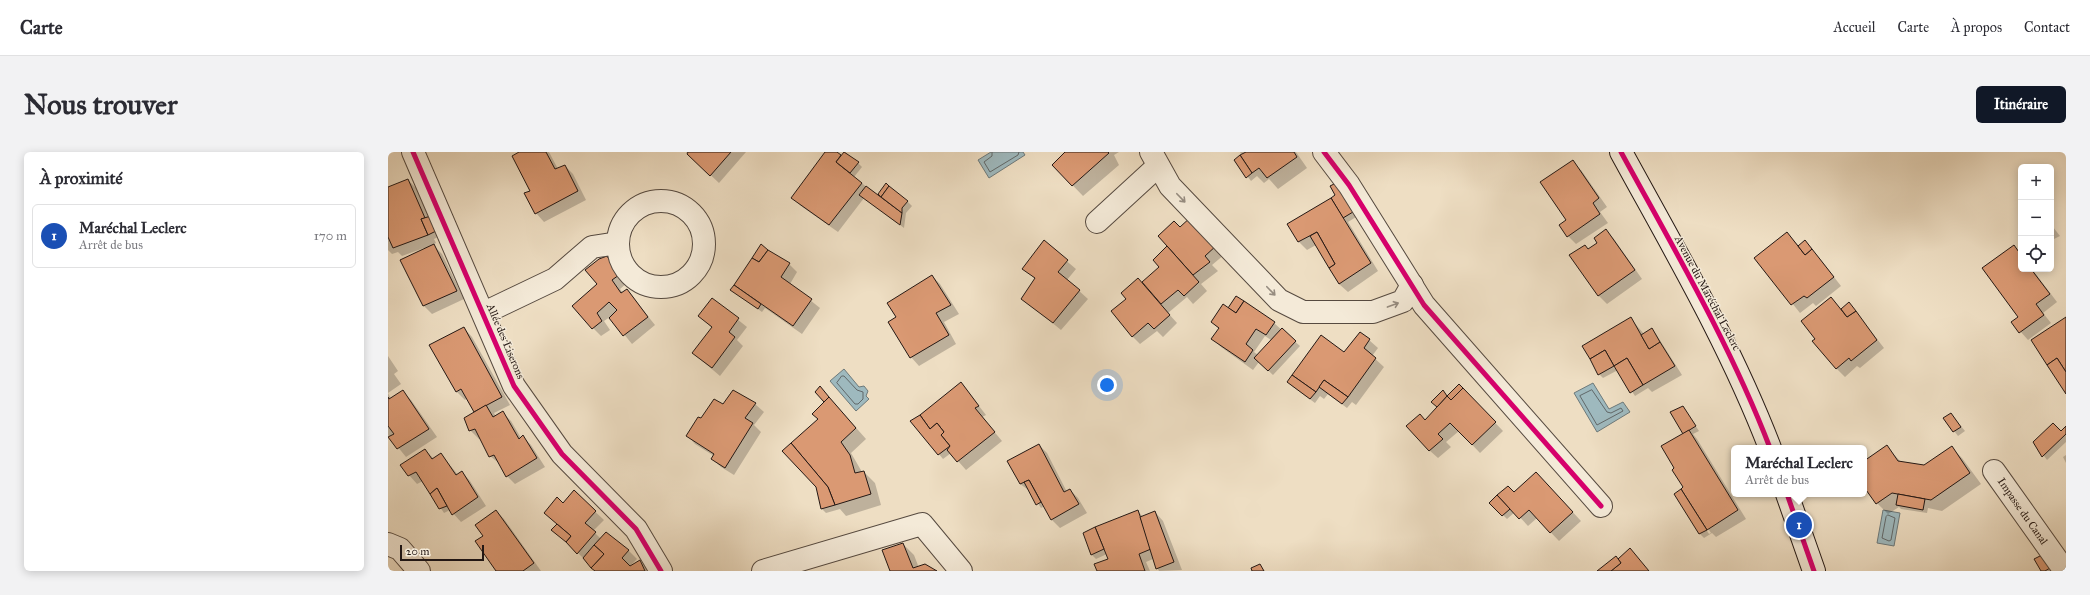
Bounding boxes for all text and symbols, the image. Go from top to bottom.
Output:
text: Carte [20,16,63,39]
text: Accueil [1833,19,1876,36]
text: Carte [1898,19,1929,36]
text: À propos [1951,19,2002,36]
text: Contact [2024,19,2070,36]
button: Itinéraire [1976,86,2066,123]
text: Nous trouver [24,87,177,122]
map controls [2018,164,2054,272]
button: + [2018,164,2054,200]
text: À proximité [40,168,123,189]
one-way arrow [1176,193,1186,203]
button: − [2018,200,2054,236]
text: Maréchal Leclerc [79,219,187,237]
text: 1 [51,228,57,244]
text: 170 m [314,228,347,244]
street label: Avenue du Maréchal Leclerc [1671,233,1744,353]
button: locate [2018,236,2054,272]
text: Arrêt de bus [79,237,143,253]
one-way arrow [1266,286,1276,296]
one-way arrow [1387,300,1399,308]
street label: Allée des Liserons [483,301,527,381]
your location [1097,375,1117,395]
popup [1731,445,1867,497]
text: Maréchal Leclerc [1745,454,1853,472]
text: Arrêt de bus [1745,472,1809,488]
street label: Impasse du Canal [1995,475,2050,547]
pin: 1 [1786,510,1812,540]
scale bar [400,543,484,562]
text: 20 m [406,545,429,558]

